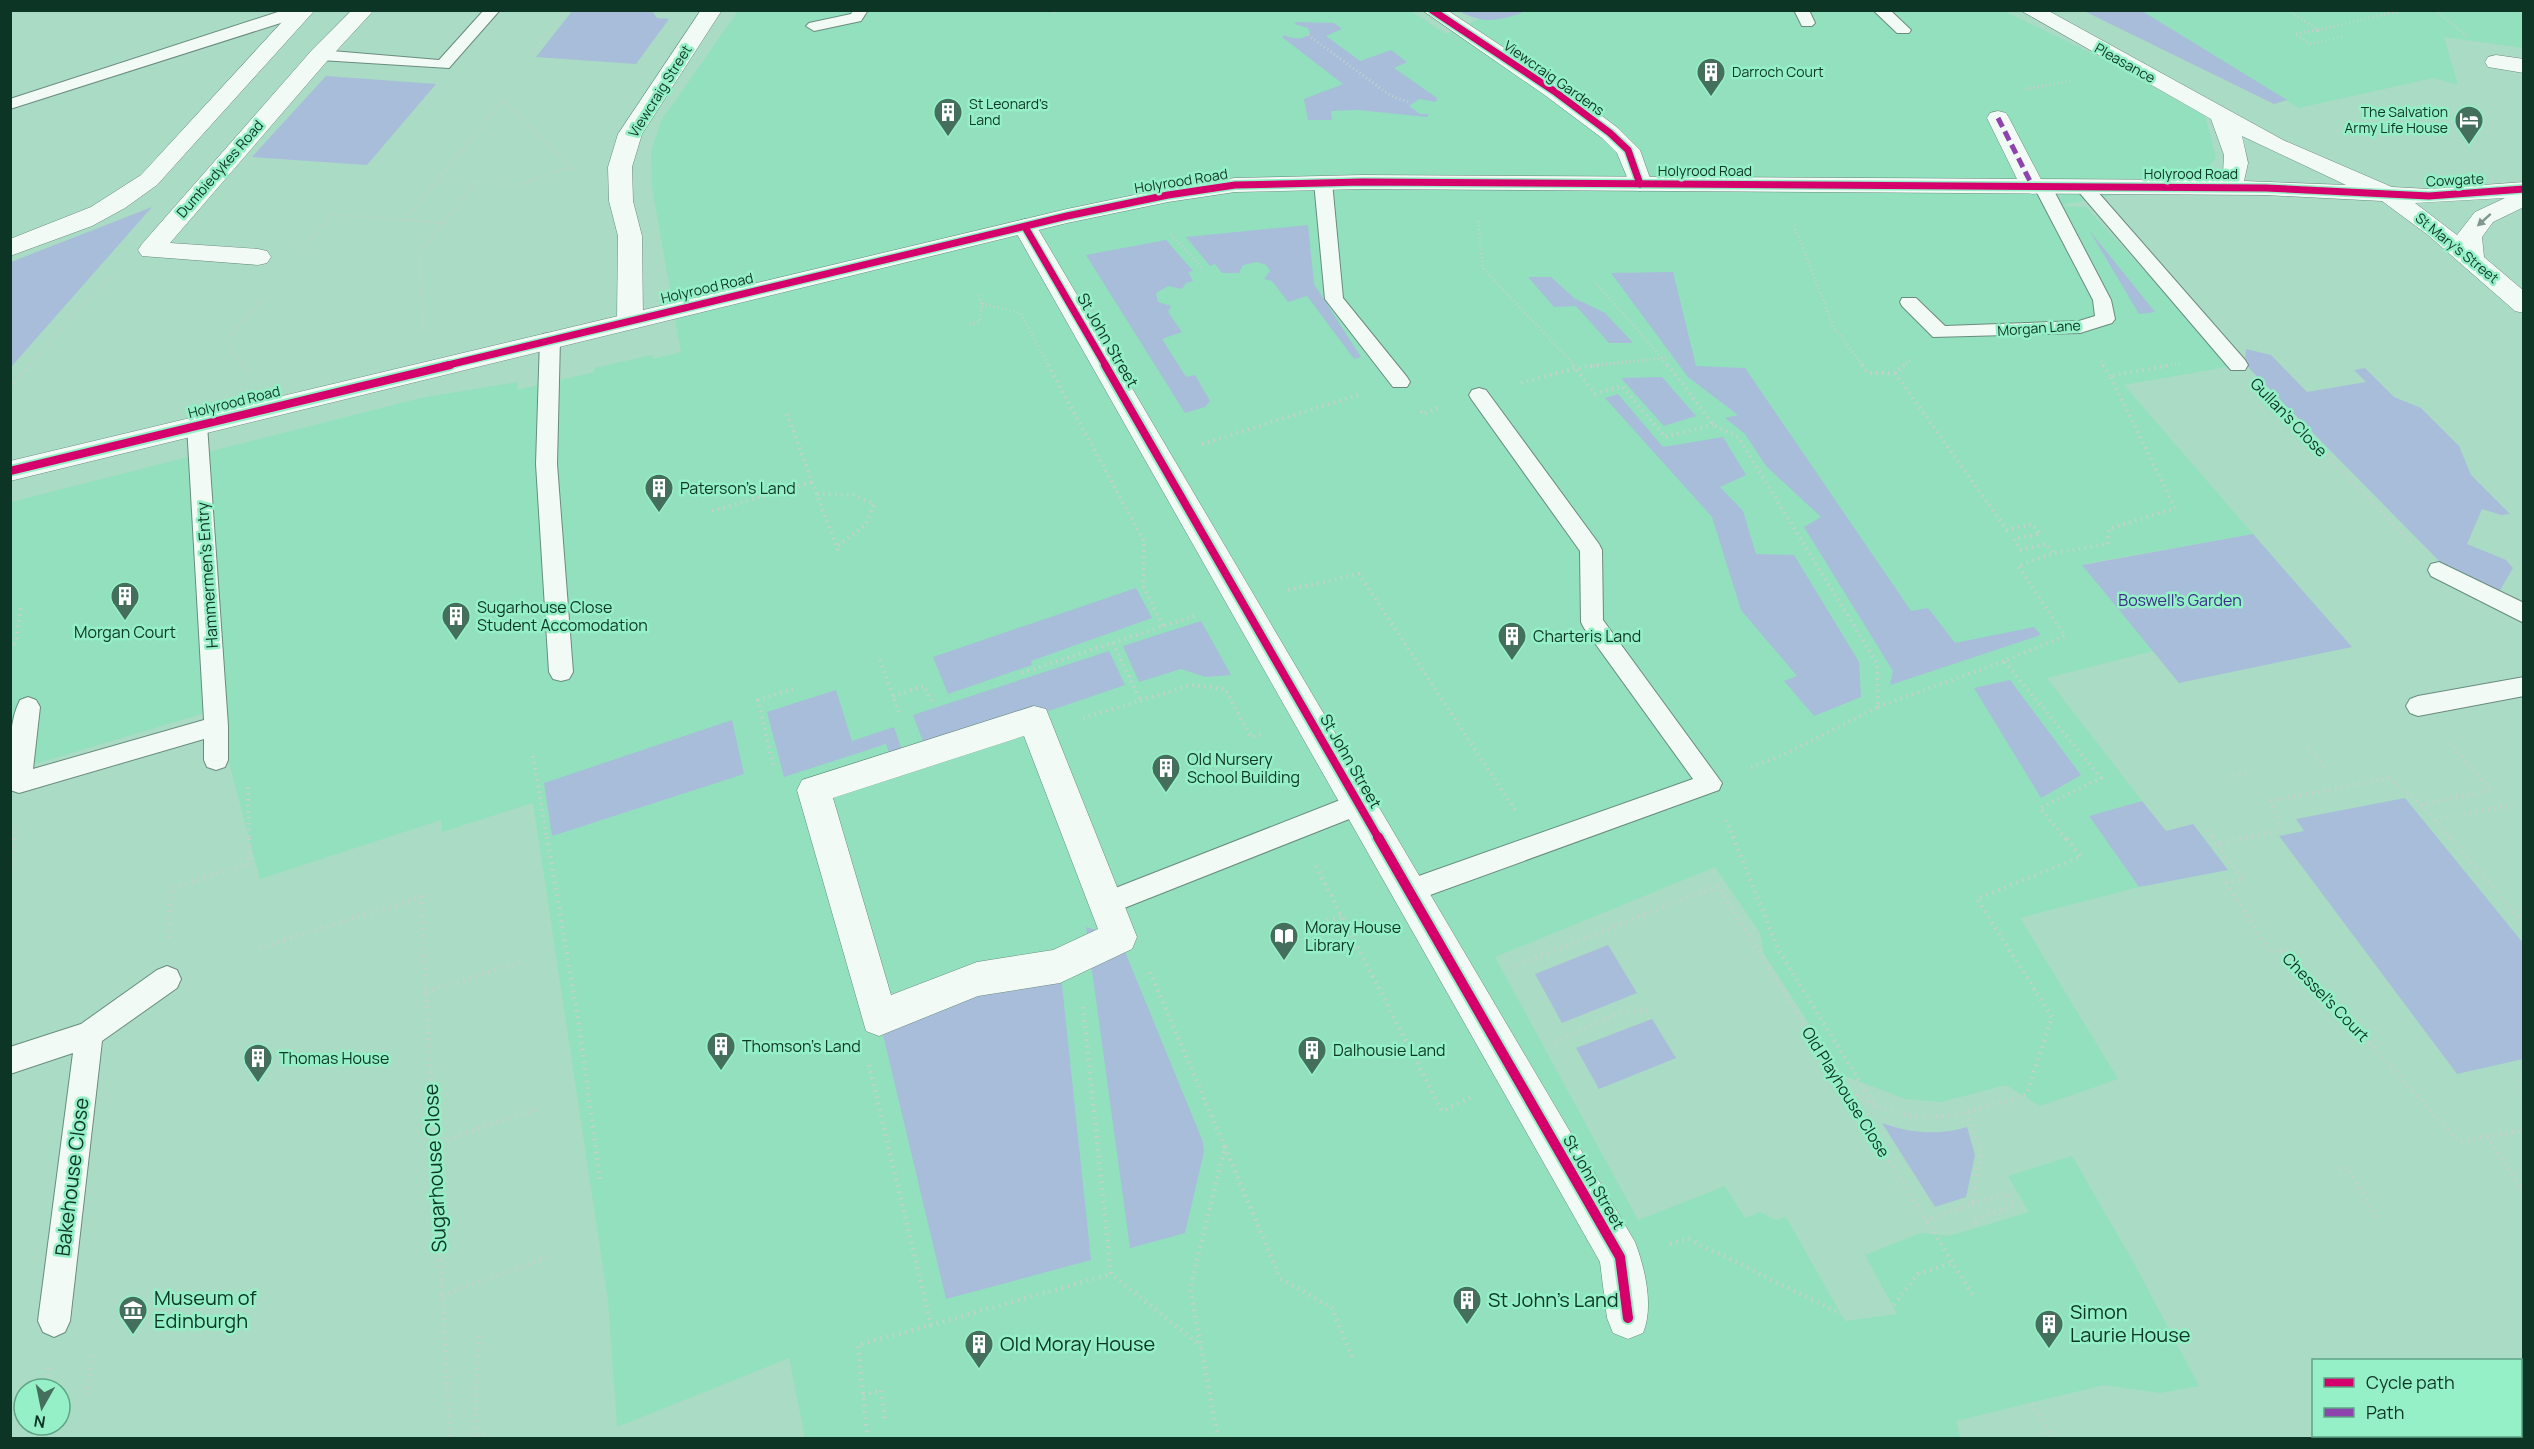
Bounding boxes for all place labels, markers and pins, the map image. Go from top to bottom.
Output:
building icon: Darroch Court [1695,56,1727,98]
place label: Darroch Court [1732,62,1824,81]
place label: St Leonard's Land [969,94,1048,129]
building icon: St Leonard's Land [932,96,964,138]
place label: The Salvation Army Life House [2345,102,2448,137]
hotel icon: The Salvation Army Life House [2453,104,2485,146]
building icon: Paterson's Land [643,472,675,514]
place label: Paterson's Land [680,477,796,499]
building icon: Morgan Court [109,580,141,622]
place label: Sugarhouse Close Student Accomodation [477,596,648,636]
building icon: Sugarhouse Close Student Accomodation [440,600,472,642]
building icon: Charteris Land [1496,620,1528,662]
place label: Morgan Court [74,621,176,643]
place label: Charteris Land [1533,625,1641,647]
place label: Old Nursery School Building [1187,748,1300,788]
building icon: Old Nursery School Building [1150,752,1182,794]
place label: Moray House Library [1305,916,1401,956]
library icon: Moray House Library [1268,920,1300,962]
building icon: Thomson's Land [705,1030,737,1072]
building icon: Dalhousie Land [1296,1034,1328,1076]
place label: Thomson's Land [742,1035,861,1057]
place label: Dalhousie Land [1333,1039,1446,1061]
building icon: Thomas House [242,1042,274,1084]
place label: Thomas House [279,1047,389,1069]
place label: Museum of Edinburgh [154,1284,257,1334]
building icon: St John's Land [1451,1284,1483,1326]
place label: St John's Land [1488,1286,1619,1313]
museum icon: Museum of Edinburgh [117,1294,149,1336]
place label: Simon Laurie House [2070,1298,2190,1348]
building icon: Simon Laurie House [2033,1308,2065,1350]
building icon: Old Moray House [963,1328,995,1370]
place label: Old Moray House [1000,1330,1155,1357]

